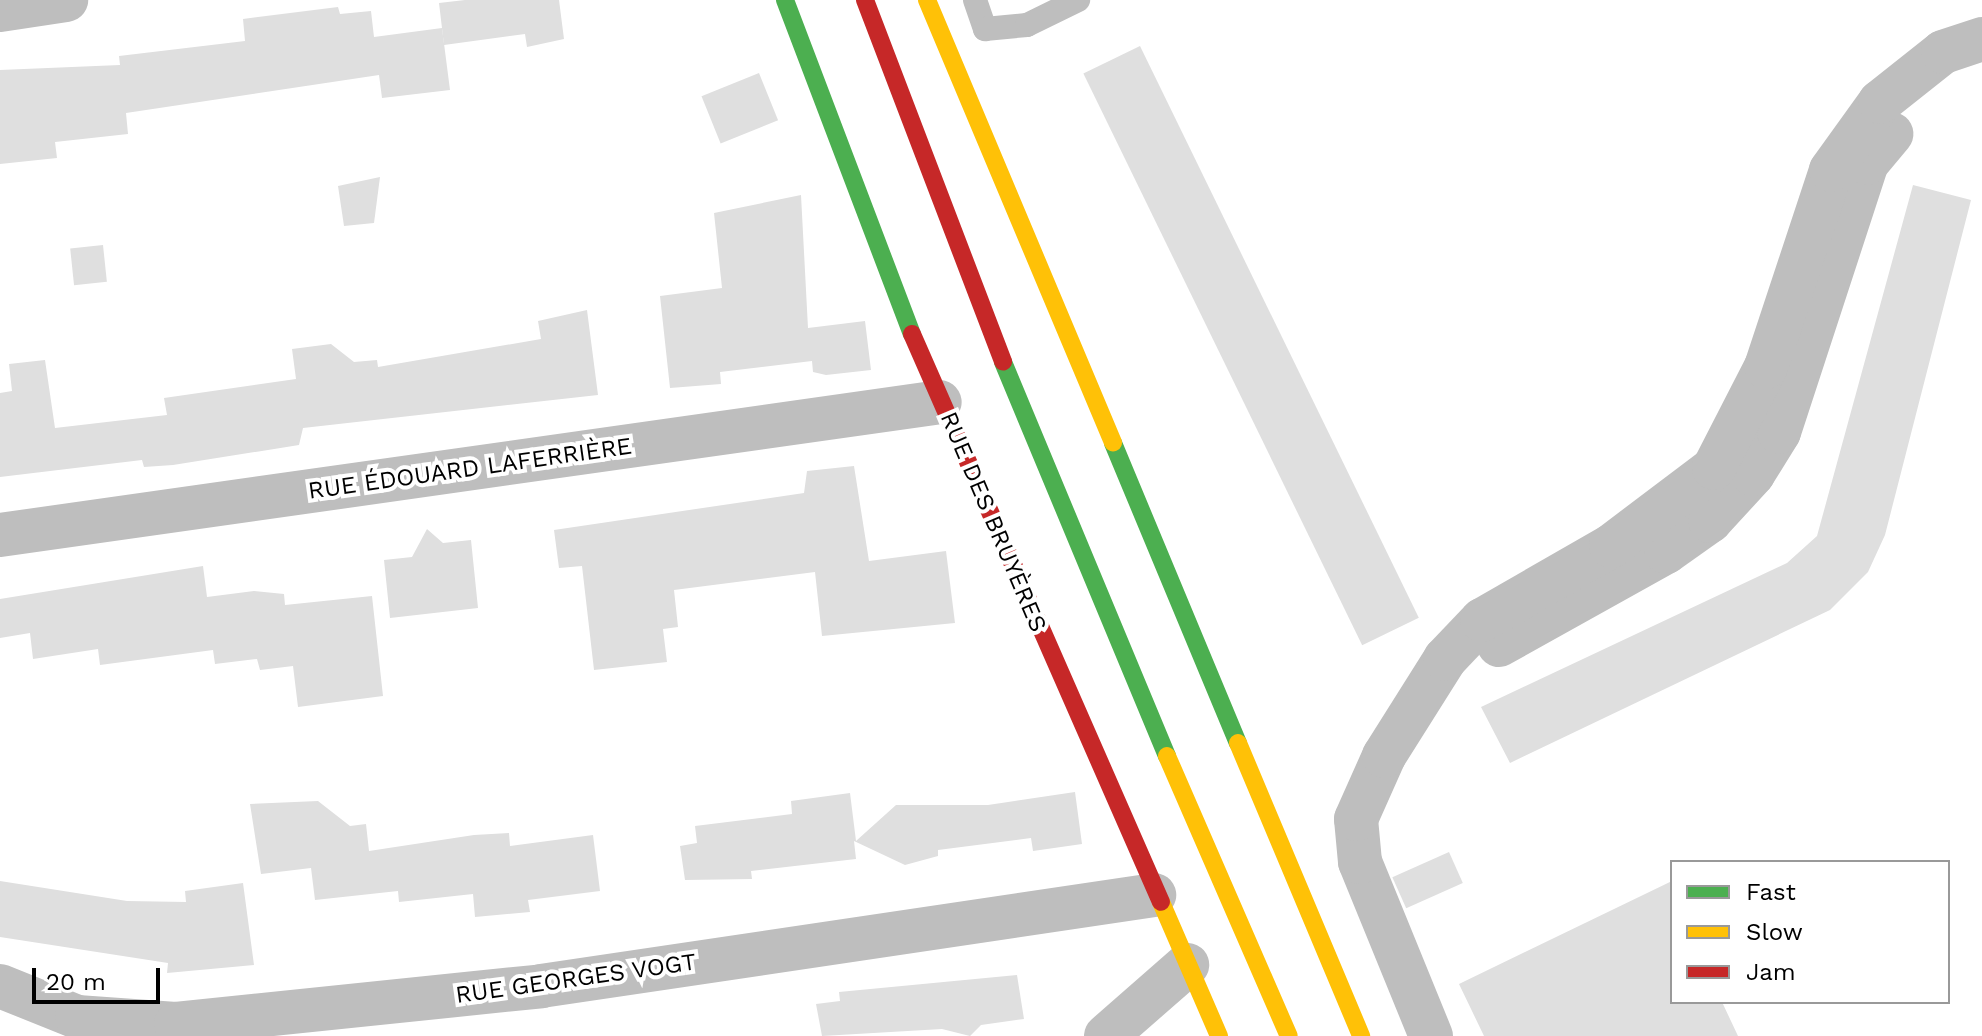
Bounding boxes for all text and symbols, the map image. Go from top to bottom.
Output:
street label: RUE DES BRUYÈRES [934,408,1052,636]
street label: RUE ÉDOUARD LAFERRIÈRE [306,432,634,506]
legend [1670,860,1950,1004]
text: Fast [1746,878,1796,906]
text: Slow [1746,918,1803,946]
street label: RUE GEORGES VOGT [453,948,699,1010]
scale bar [36,952,164,1002]
text: Jam [1746,958,1796,986]
text: 20 m [46,968,106,996]

